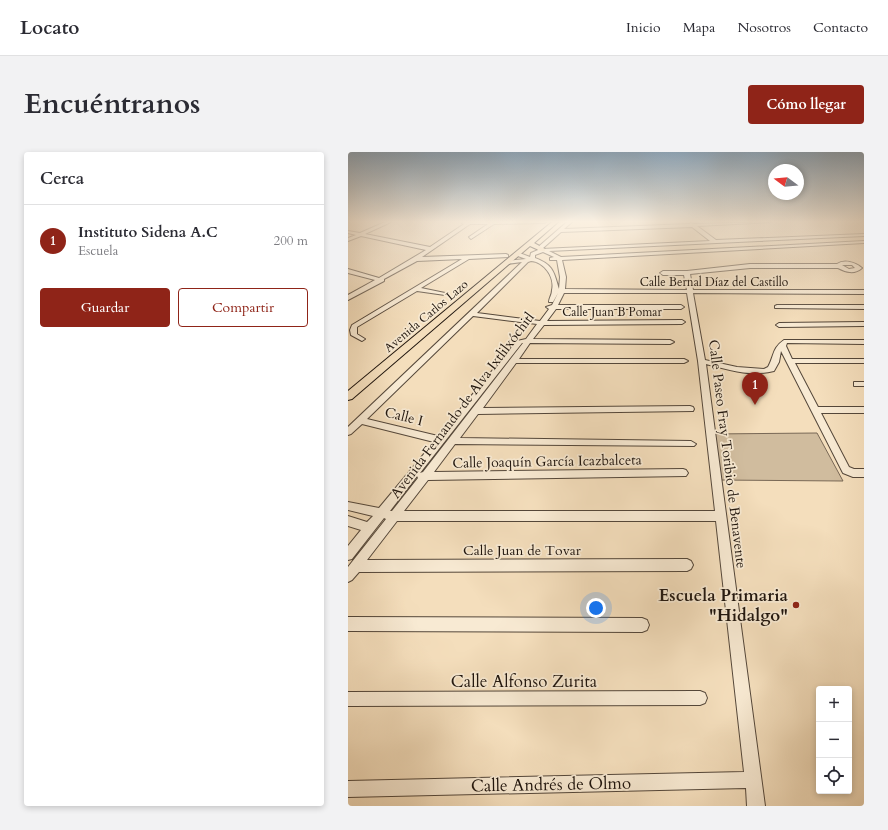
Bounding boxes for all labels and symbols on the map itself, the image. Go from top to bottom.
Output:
north arrow [768,164,804,200]
street label: Calle Bernal Díaz del Castillo [640,274,789,290]
street label: Avenida Carlos Lazo [381,276,472,356]
street label: Calle Juan B Pomar [562,304,662,320]
street label: Avenida Fernando de Alva Ixtlilxóchitl [386,308,539,502]
street label: Calle Paseo Fray Toribio de Benavente [704,339,751,569]
pin: 1 [742,372,768,405]
street label: Calle I [383,403,425,430]
street label: Calle Joaquín García Icazbalceta [452,450,642,473]
street label: Calle Juan de Tovar [463,541,582,560]
place label: Escuela Primaria "Hidalgo" [658,584,789,627]
your location [586,598,606,618]
marker: Escuela Primaria "Hidalgo" [791,600,801,610]
street label: Calle Alfonso Zurita [451,670,598,693]
street label: Calle Andrés de Olmo [471,772,631,797]

